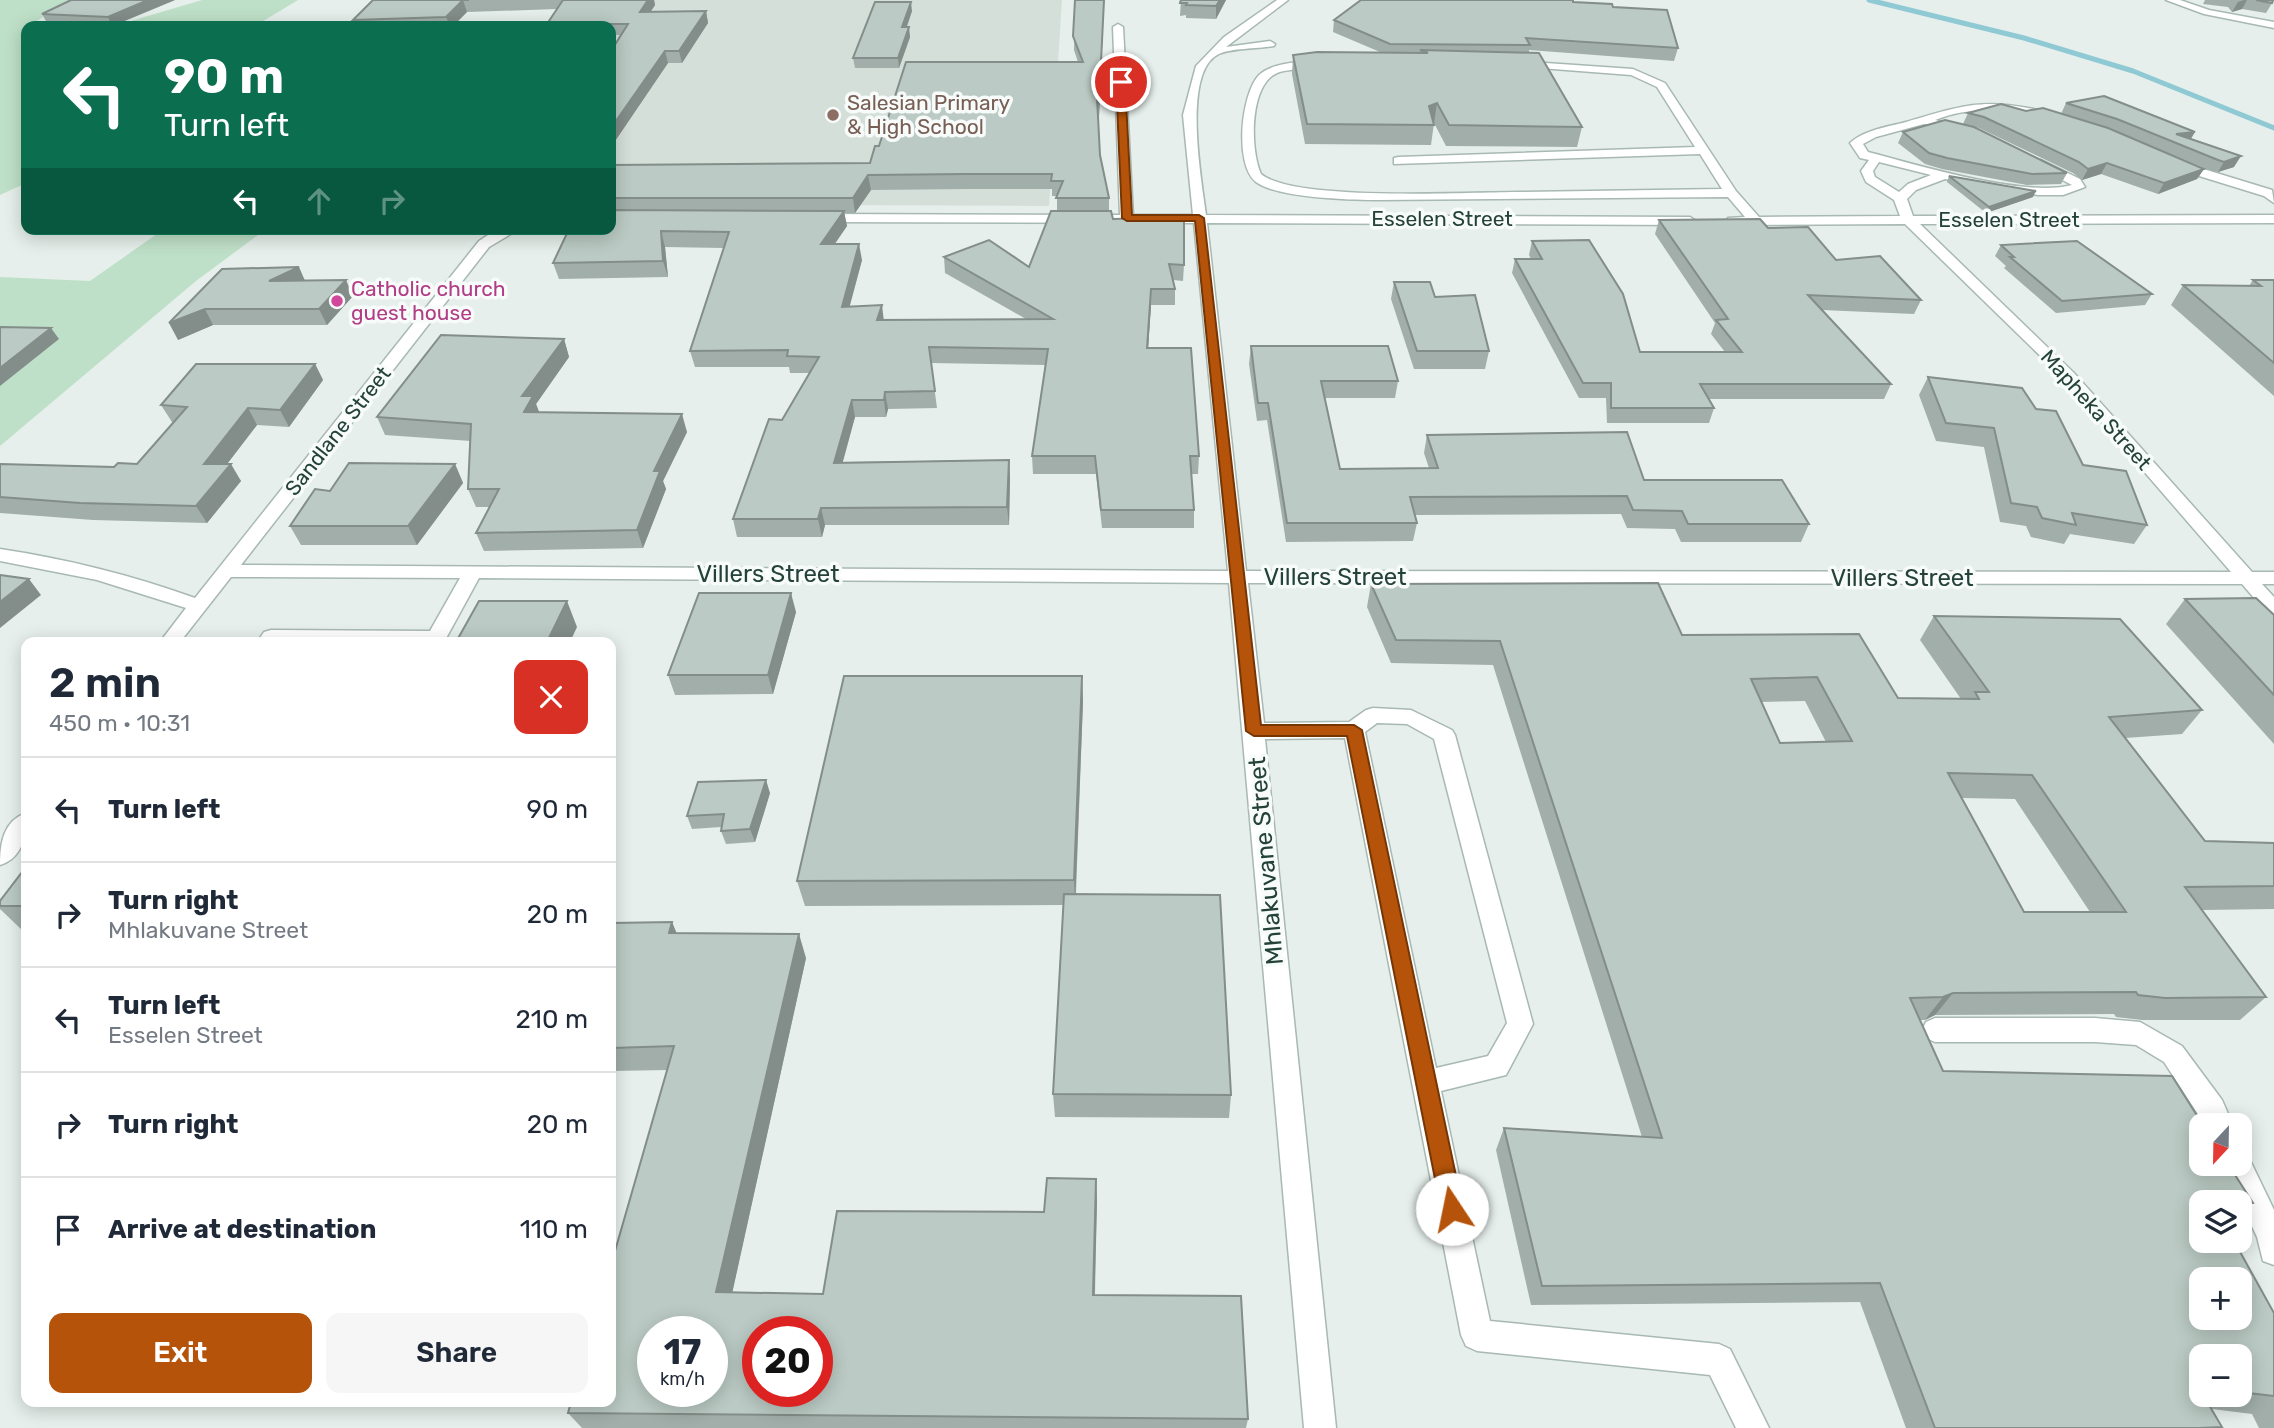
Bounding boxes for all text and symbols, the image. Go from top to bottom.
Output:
text: 90 m [164,47,284,105]
icon: left [49,49,140,140]
pin [1091,52,1151,112]
icon: arrive [1102,63,1140,101]
place label: Salesian Primary & High School [847,90,1011,139]
text: Turn left [164,106,289,144]
marker: Salesian Primary & High School [825,107,841,123]
icon: left [227,182,265,220]
icon: ahead [300,182,338,220]
icon: right [373,182,411,220]
street label: Esselen Street [1371,206,1513,231]
street label: Esselen Street [1938,207,2080,232]
place label: Catholic church guest house [351,276,506,325]
marker: Catholic church guest house [329,293,345,309]
street label: Mapheka Street [2036,344,2157,475]
street label: Sandlane Street [279,361,396,500]
street label: Villers Street [696,560,840,588]
street label: Villers Street [1263,563,1407,591]
street label: Villers Street [1830,564,1974,592]
text: 2 min [49,658,161,708]
button: close [514,660,588,734]
text: 450 m · 10:31 [49,709,190,737]
street label: Mhlakuvane Street [1243,756,1289,966]
icon: left [49,791,87,829]
text: Turn left [108,794,220,825]
text: 90 m [527,794,588,825]
text: Turn right [108,885,238,916]
icon: right [49,896,87,934]
text: 20 m [527,899,588,930]
text: Mhlakuvane Street [108,916,308,944]
text: Turn left [108,990,220,1021]
icon: left [49,1001,87,1039]
text: 210 m [516,1004,588,1035]
text: Esselen Street [108,1021,263,1049]
icon: right [49,1106,87,1144]
text: Turn right [108,1109,238,1140]
text: 20 m [527,1109,588,1140]
north arrow [2189,1113,2252,1176]
map controls [2189,1113,2252,1407]
position arrow [1415,1172,1489,1246]
button: layers [2189,1190,2252,1253]
icon: arrive [49,1211,87,1249]
text: Arrive at destination [108,1214,376,1245]
text: 110 m [520,1214,588,1245]
button: + [2189,1267,2252,1330]
button: Exit [49,1313,312,1393]
button: Share [326,1313,588,1393]
speed limit sign: 20 [742,1316,833,1407]
text: 17 [664,1331,701,1373]
button: − [2189,1344,2252,1407]
text: km/h [660,1368,705,1390]

